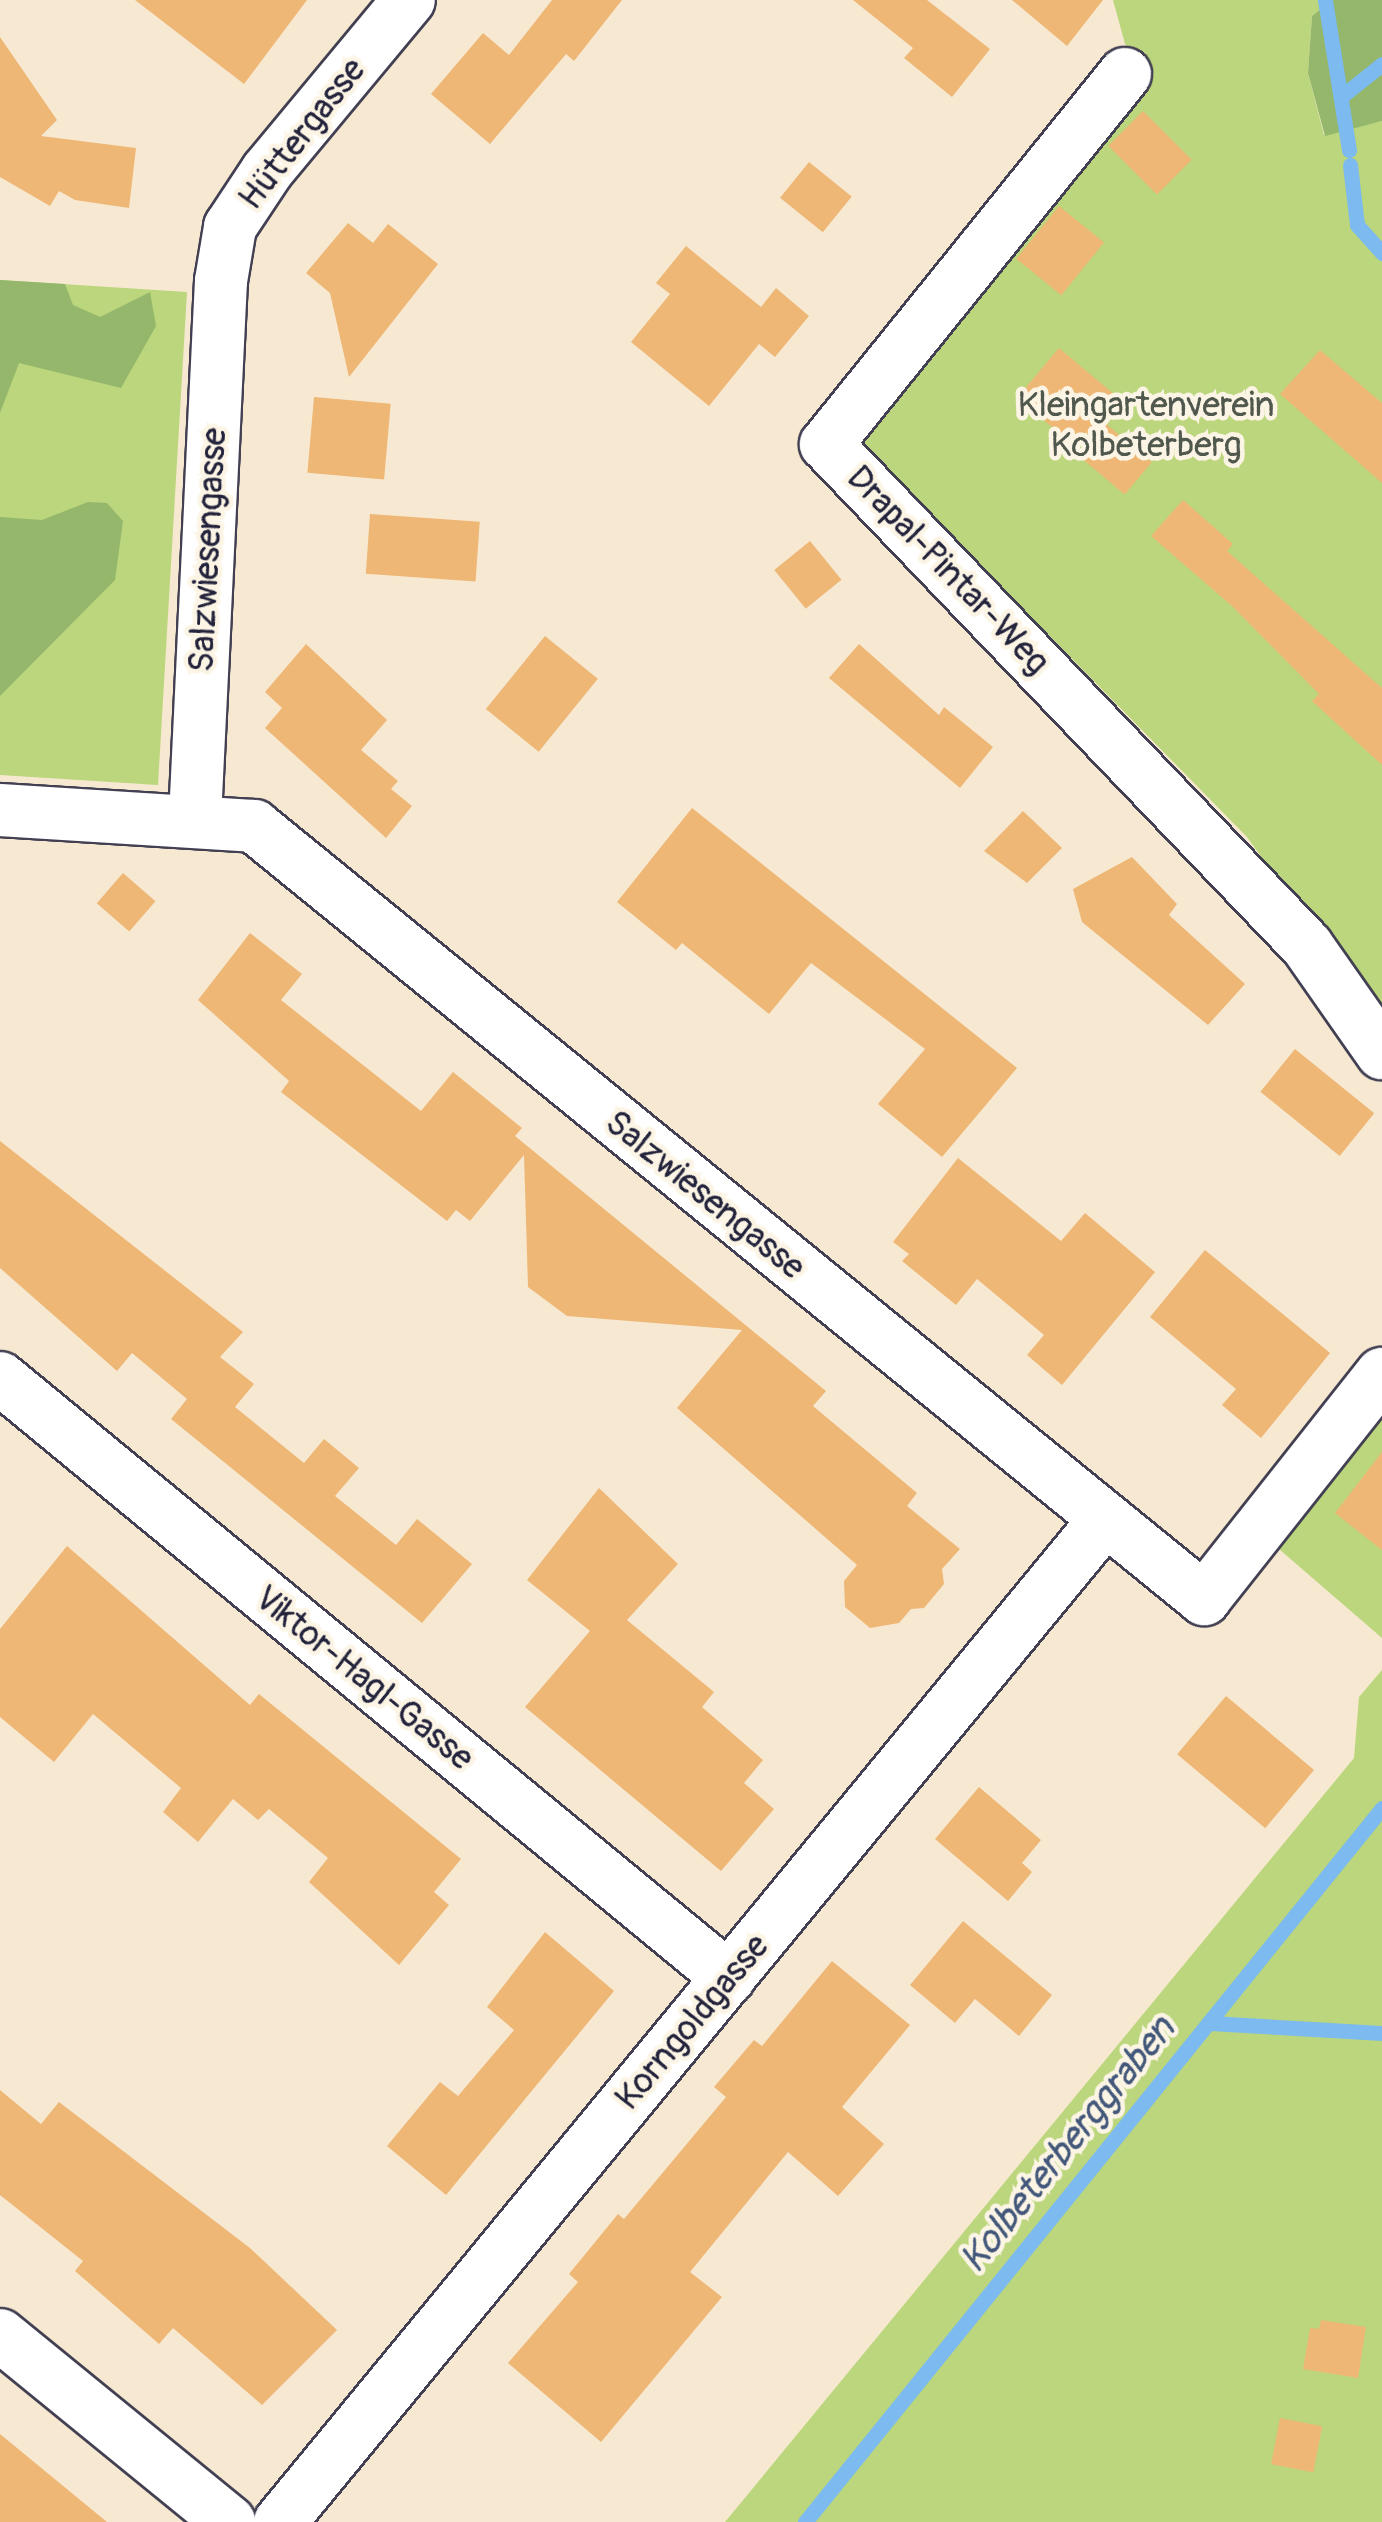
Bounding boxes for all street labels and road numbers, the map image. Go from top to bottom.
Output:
street label: Hüttergasse [230,50,374,218]
street label: Salzwiesengasse [181,427,235,673]
street label: Drapal-Pintar-Weg [838,457,1058,683]
street label: Salzwiesengasse [597,1102,813,1288]
street label: Viktor-Hagl-Gasse [246,1577,482,1779]
street label: Korngoldgasse [606,1926,778,2118]

